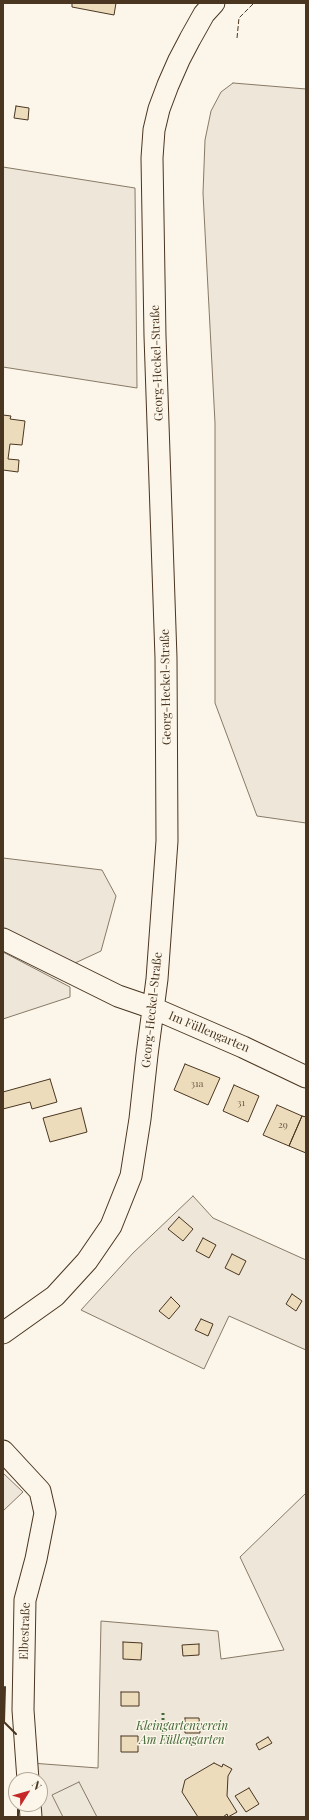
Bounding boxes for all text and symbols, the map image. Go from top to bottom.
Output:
street label: Georg-Heckel-Straße [148,305,166,421]
street label: Georg-Heckel-Straße [158,629,174,745]
street label: Georg-Heckel-Straße [139,951,165,1069]
street label: Im Füllengarten [166,1008,252,1056]
house number: 31a [190,1078,204,1090]
house number: 31 [237,1097,245,1109]
house number: 29 [278,1119,288,1131]
street label: Elbestraße [17,1602,33,1660]
park label: Kleingartenverein Am Füllengarten [136,1719,228,1747]
north arrow [8,1772,48,1812]
text: N [29,1777,46,1793]

